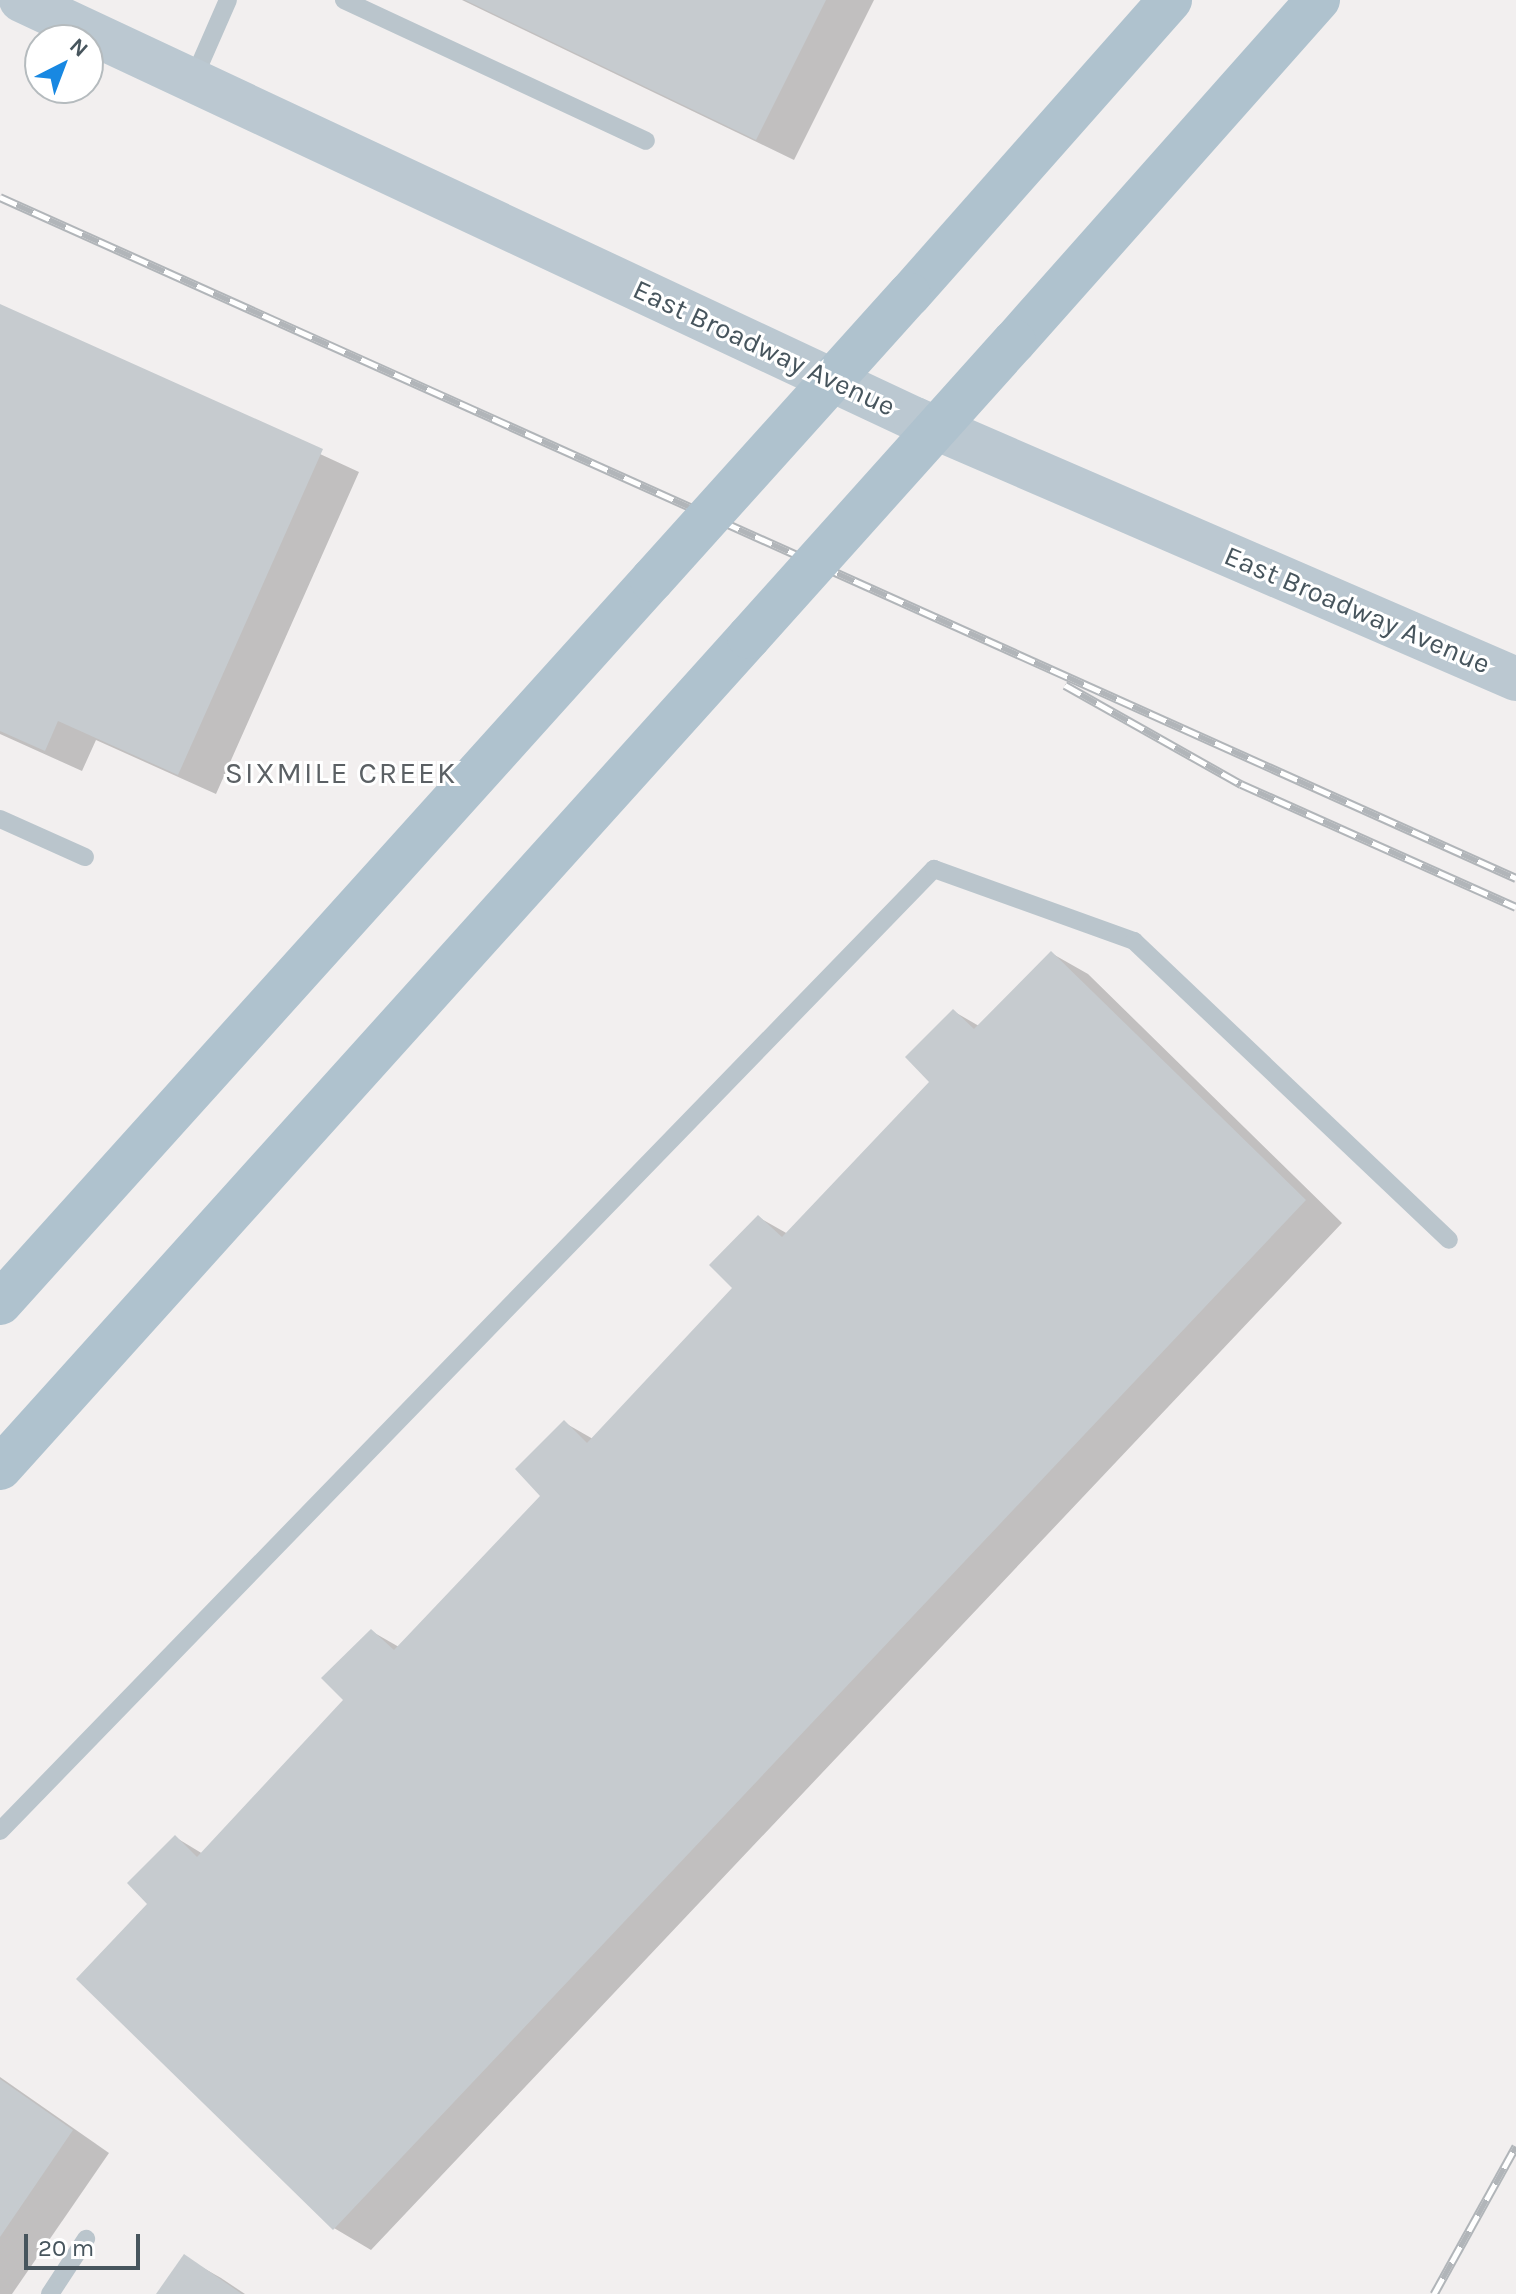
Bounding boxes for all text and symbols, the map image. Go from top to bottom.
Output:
north arrow [24,24,104,104]
text: N [64,33,93,63]
street label: East Broadway Avenue [628,272,900,424]
street label: East Broadway Avenue [1219,539,1495,681]
district label: SIXMILE CREEK [225,755,457,791]
scale bar [28,2218,144,2268]
text: 20 m [38,2234,94,2262]

